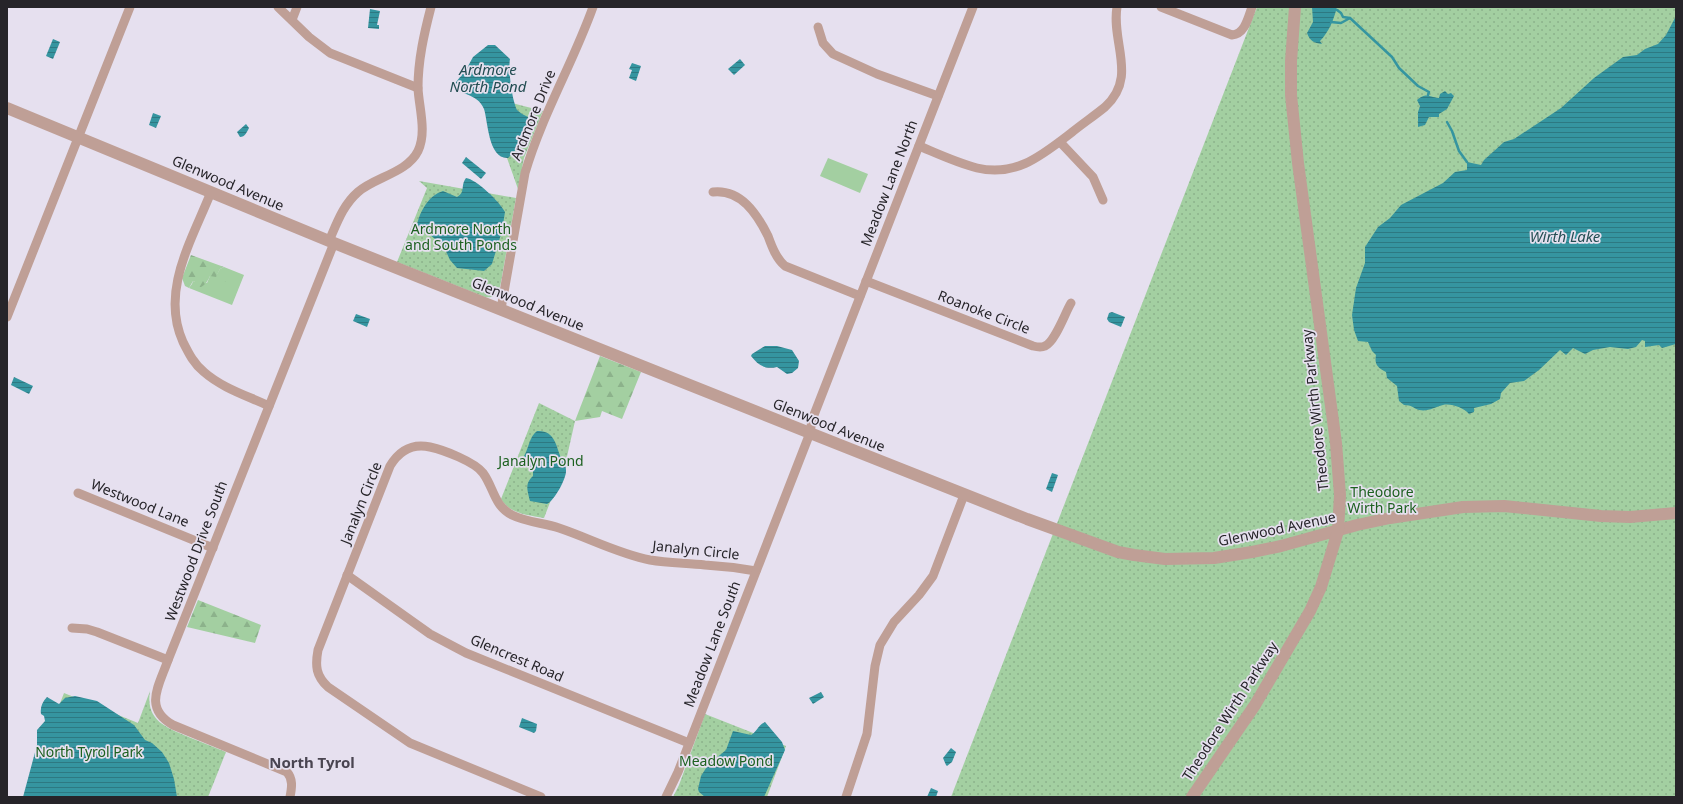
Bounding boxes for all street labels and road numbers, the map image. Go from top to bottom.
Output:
street label: Ardmore Drive [506,67,559,163]
street label: Meadow Lane North [856,117,921,249]
street label: Glenwood Avenue [169,150,287,215]
street label: Glenwood Avenue [469,272,587,335]
street label: Roanoke Circle [935,285,1033,338]
street label: Theodore Wirth Parkway [1296,328,1332,492]
street label: Glenwood Avenue [770,393,888,456]
street label: Janalyn Circle [335,459,386,549]
street label: Westwood Lane [88,474,192,531]
street label: Westwood Drive South [160,478,231,624]
street label: Glenwood Avenue [1216,507,1338,550]
street label: Janalyn Circle [650,535,741,564]
street label: Meadow Lane South [679,578,744,710]
street label: Glencrest Road [468,629,567,686]
street label: Theodore Wirth Parkway [1177,637,1282,784]

